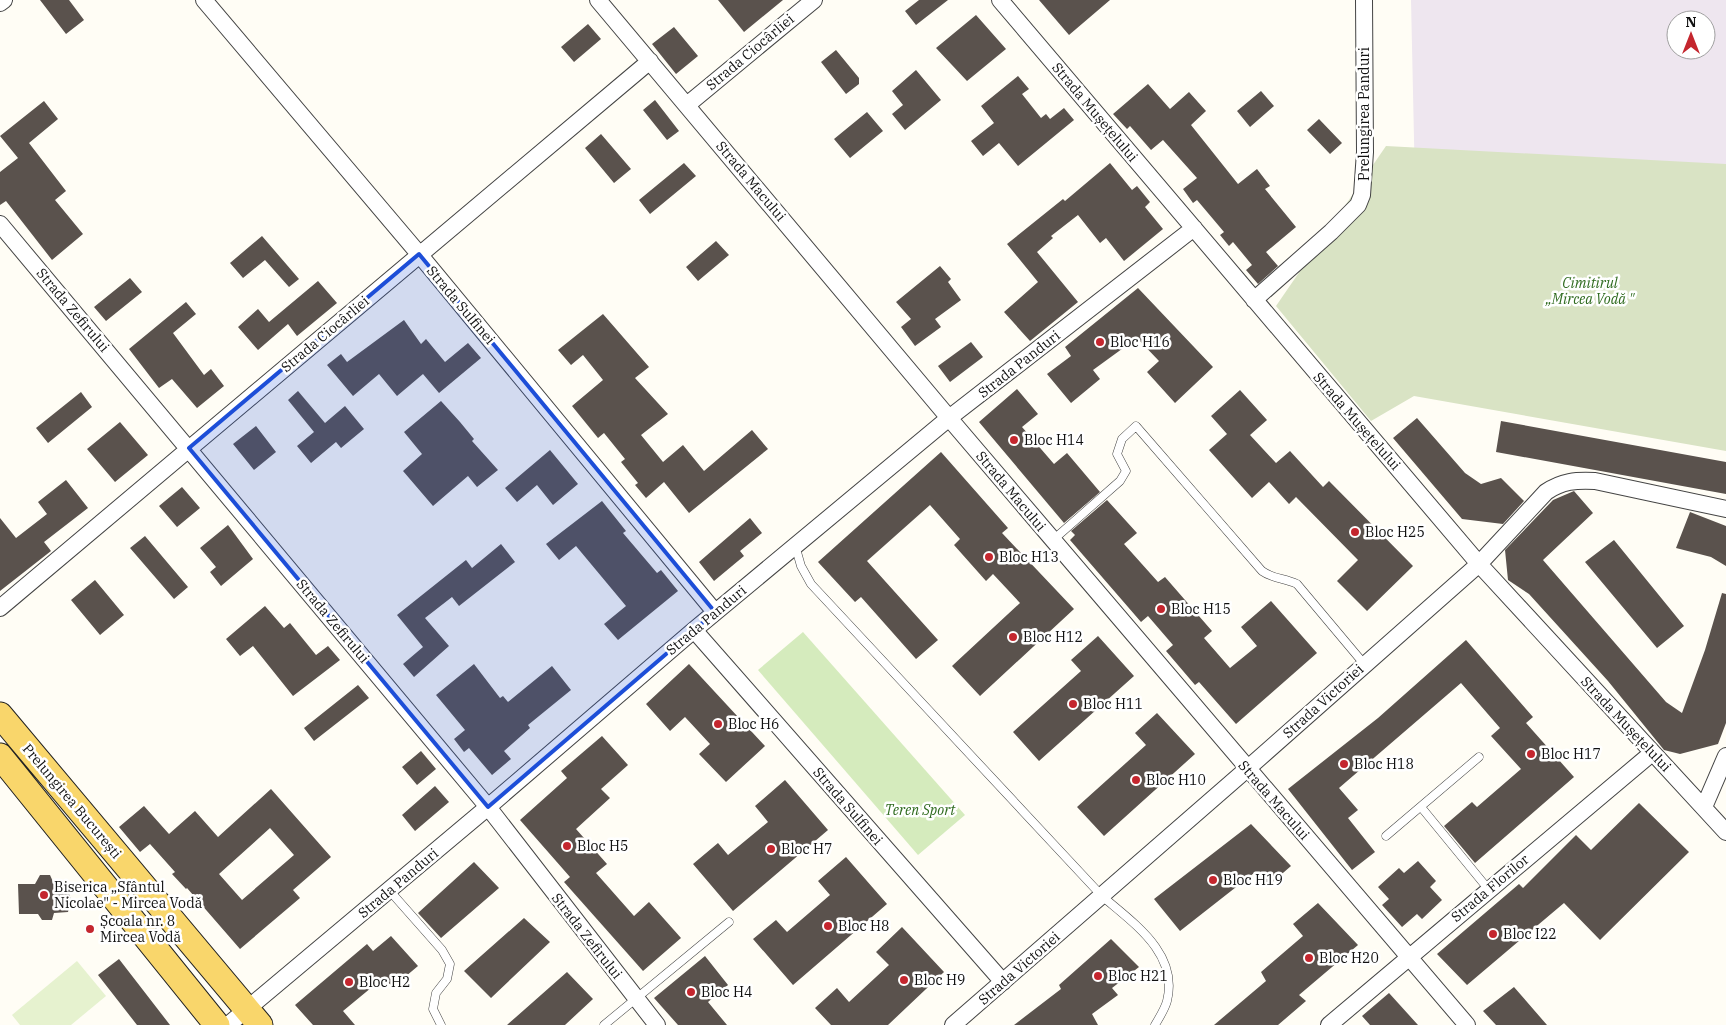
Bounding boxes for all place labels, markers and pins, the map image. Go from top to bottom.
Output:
place label: Bloc H16 [1110,333,1170,351]
marker: Bloc H16 [1094,336,1106,348]
place label: Bloc H14 [1024,431,1084,449]
marker: Bloc H14 [1008,434,1020,446]
place label: Bloc H25 [1365,523,1425,541]
marker: Bloc H25 [1349,526,1361,538]
place label: Bloc H13 [999,548,1059,566]
marker: Bloc H13 [983,551,995,563]
place label: Bloc H15 [1171,600,1231,618]
marker: Bloc H15 [1155,603,1167,615]
place label: Bloc H12 [1023,628,1083,646]
marker: Bloc H12 [1007,631,1019,643]
place label: Bloc H11 [1083,695,1143,713]
marker: Bloc H11 [1067,698,1079,710]
place label: Bloc H6 [728,715,780,733]
marker: Bloc H6 [712,718,724,730]
place label: Bloc H17 [1541,745,1601,763]
marker: Bloc H17 [1525,748,1537,760]
place label: Bloc H18 [1354,755,1414,773]
marker: Bloc H18 [1338,758,1350,770]
place label: Bloc H10 [1146,771,1206,789]
marker: Bloc H10 [1130,774,1142,786]
place label: Bloc H5 [577,837,629,855]
marker: Bloc H5 [561,840,573,852]
place label: Bloc H7 [781,840,833,858]
marker: Bloc H7 [765,843,777,855]
place label: Bloc H19 [1223,871,1283,889]
marker: Bloc H19 [1207,874,1219,886]
place label: Biserica „Sfântul Nicolae" - Mircea Vodă [54,878,203,912]
marker: Biserica „Sfântul Nicolae" - Mircea Vodă [38,889,50,901]
place label: Școala nr. 8 Mircea Vodă [100,912,182,946]
place label: Bloc H8 [838,917,890,935]
marker: Bloc H8 [822,920,834,932]
marker: Școala nr. 8 Mircea Vodă [84,923,96,935]
place label: Bloc I22 [1503,925,1557,943]
marker: Bloc I22 [1487,928,1499,940]
place label: Bloc H20 [1319,949,1379,967]
marker: Bloc H20 [1303,952,1315,964]
place label: Bloc H21 [1108,967,1168,985]
marker: Bloc H21 [1092,970,1104,982]
place label: Bloc H9 [914,971,966,989]
place label: Bloc H2 [359,973,411,991]
marker: Bloc H9 [898,974,910,986]
marker: Bloc H2 [343,976,355,988]
place label: Bloc H4 [701,983,753,1001]
marker: Bloc H4 [685,986,697,998]

